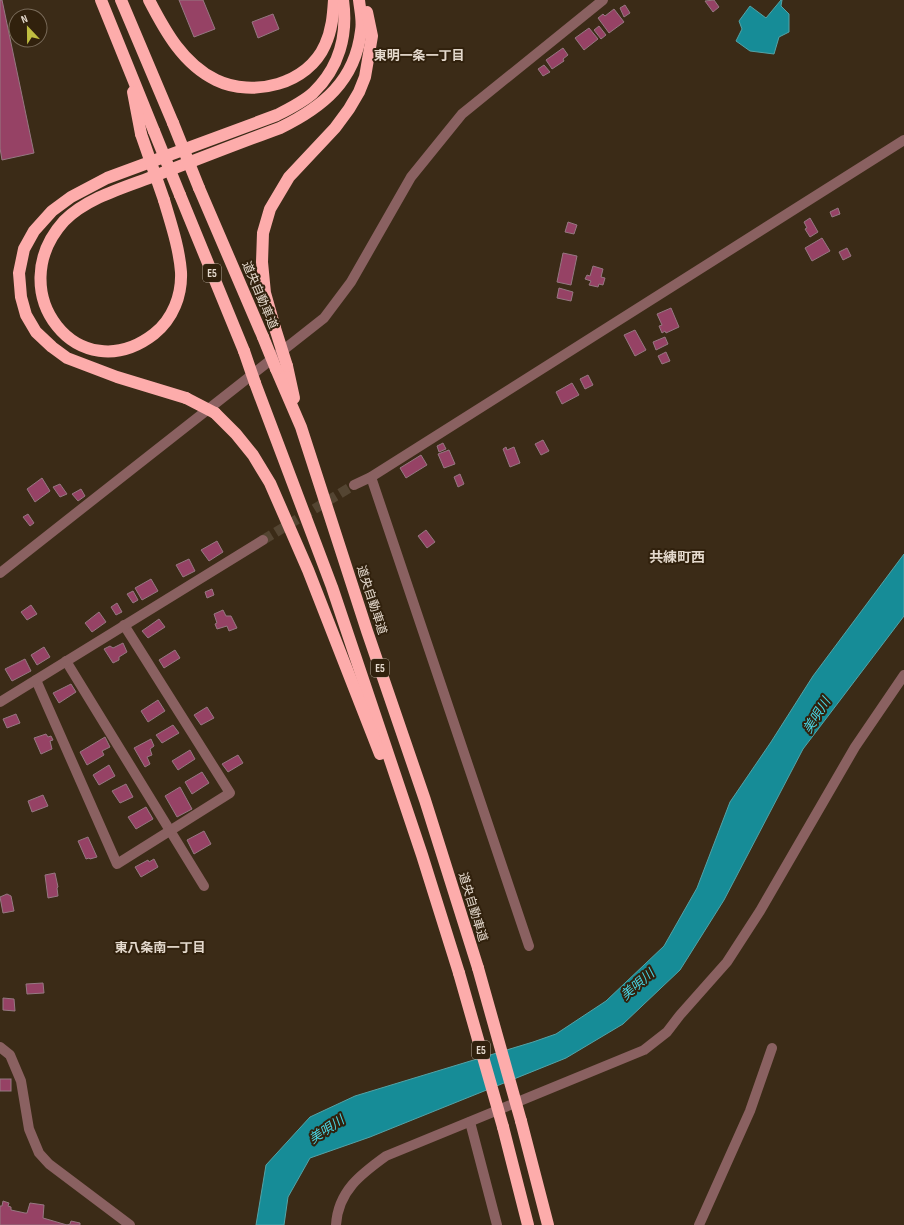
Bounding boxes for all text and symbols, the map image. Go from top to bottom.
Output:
north arrow [8,8,48,48]
text: N [19,12,30,26]
district label: 東明一条一丁目 [373,48,465,64]
street label: 道央自動車道 [239,259,281,331]
road number: E5 [203,264,221,282]
district label: 共練町西 [649,549,705,566]
street label: 道央自動車道 [353,564,390,637]
road number: E5 [371,659,389,677]
water label: 美唄川 [800,693,835,736]
street label: 道央自動車道 [455,871,490,944]
district label: 東八条南一丁目 [114,940,206,956]
water label: 美唄川 [618,965,659,1004]
road number: E5 [472,1041,490,1059]
water label: 美唄川 [306,1111,349,1147]

